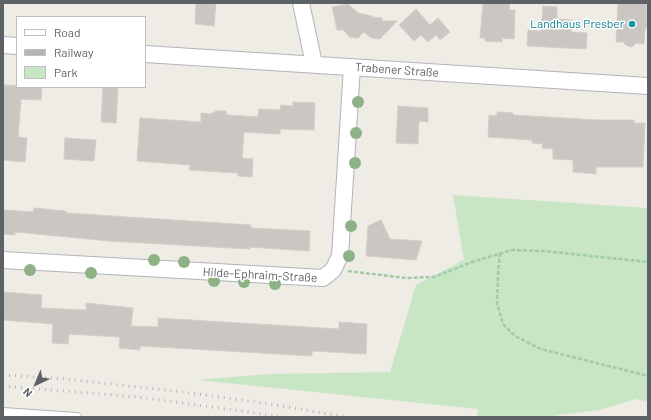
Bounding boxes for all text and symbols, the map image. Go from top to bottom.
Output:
legend [16,16,146,88]
place label: Landhaus Presber [530,17,624,31]
marker: Landhaus Presber [627,19,637,29]
text: Road [54,25,81,39]
text: Railway [54,45,93,59]
street label: Trabener Straße [355,60,439,80]
text: Park [54,65,78,79]
street label: Hilde-Ephraim-Straße [202,265,318,285]
north arrow [16,364,56,404]
text: N [20,386,34,400]

